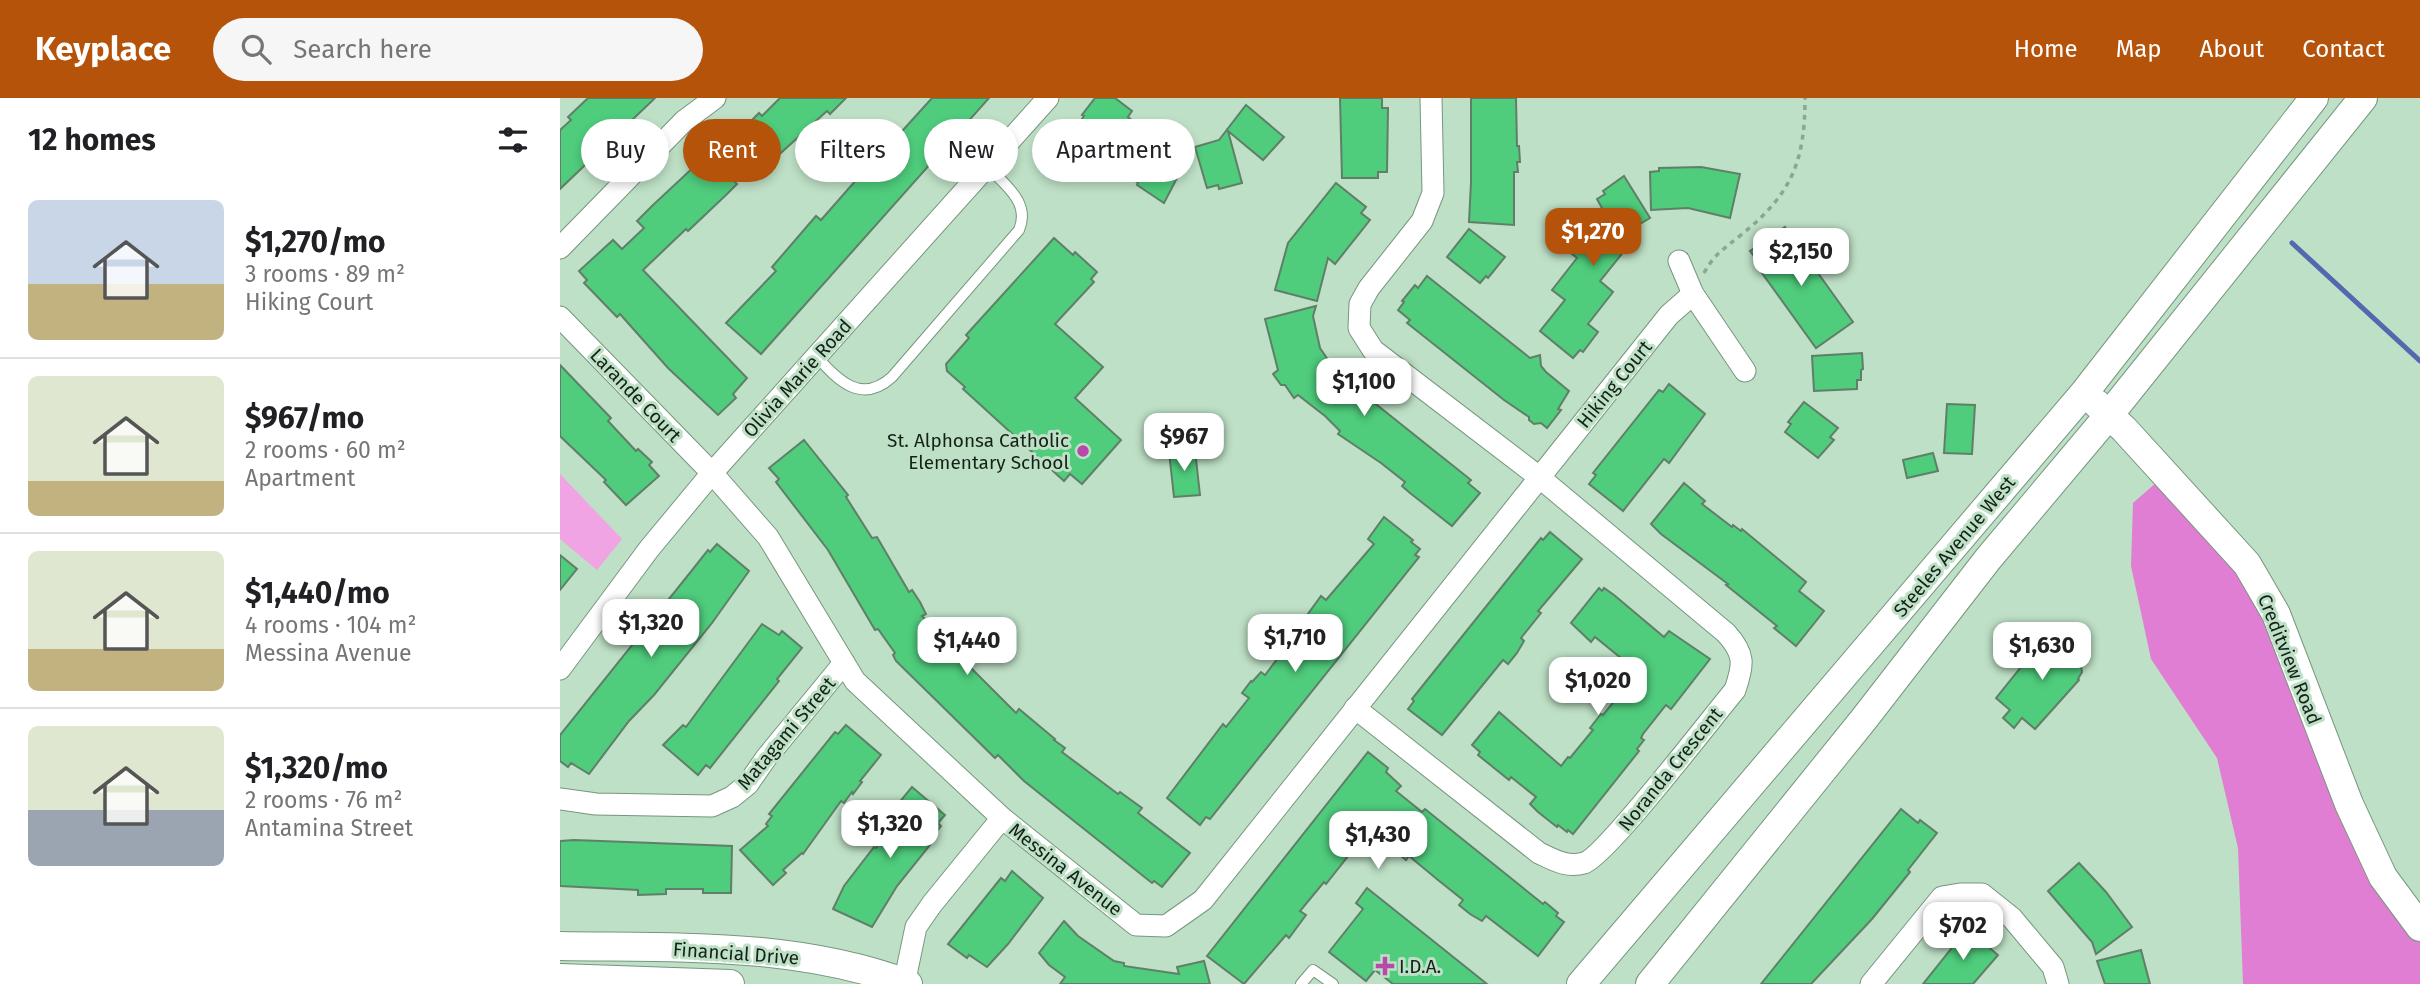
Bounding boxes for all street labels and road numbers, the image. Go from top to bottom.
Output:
street label: Olivia Marie Road [738,314,856,442]
street label: Hiking Court [1572,336,1657,433]
street label: Larande Court [585,344,686,447]
street label: Steeles Avenue West [1889,471,2020,622]
street label: Creditview Road [2253,591,2326,728]
street label: Matagami Street [733,672,840,794]
street label: Noranda Crescent [1614,703,1727,836]
street label: Messina Avenue [1004,818,1127,921]
street label: Financial Drive [672,938,800,969]

